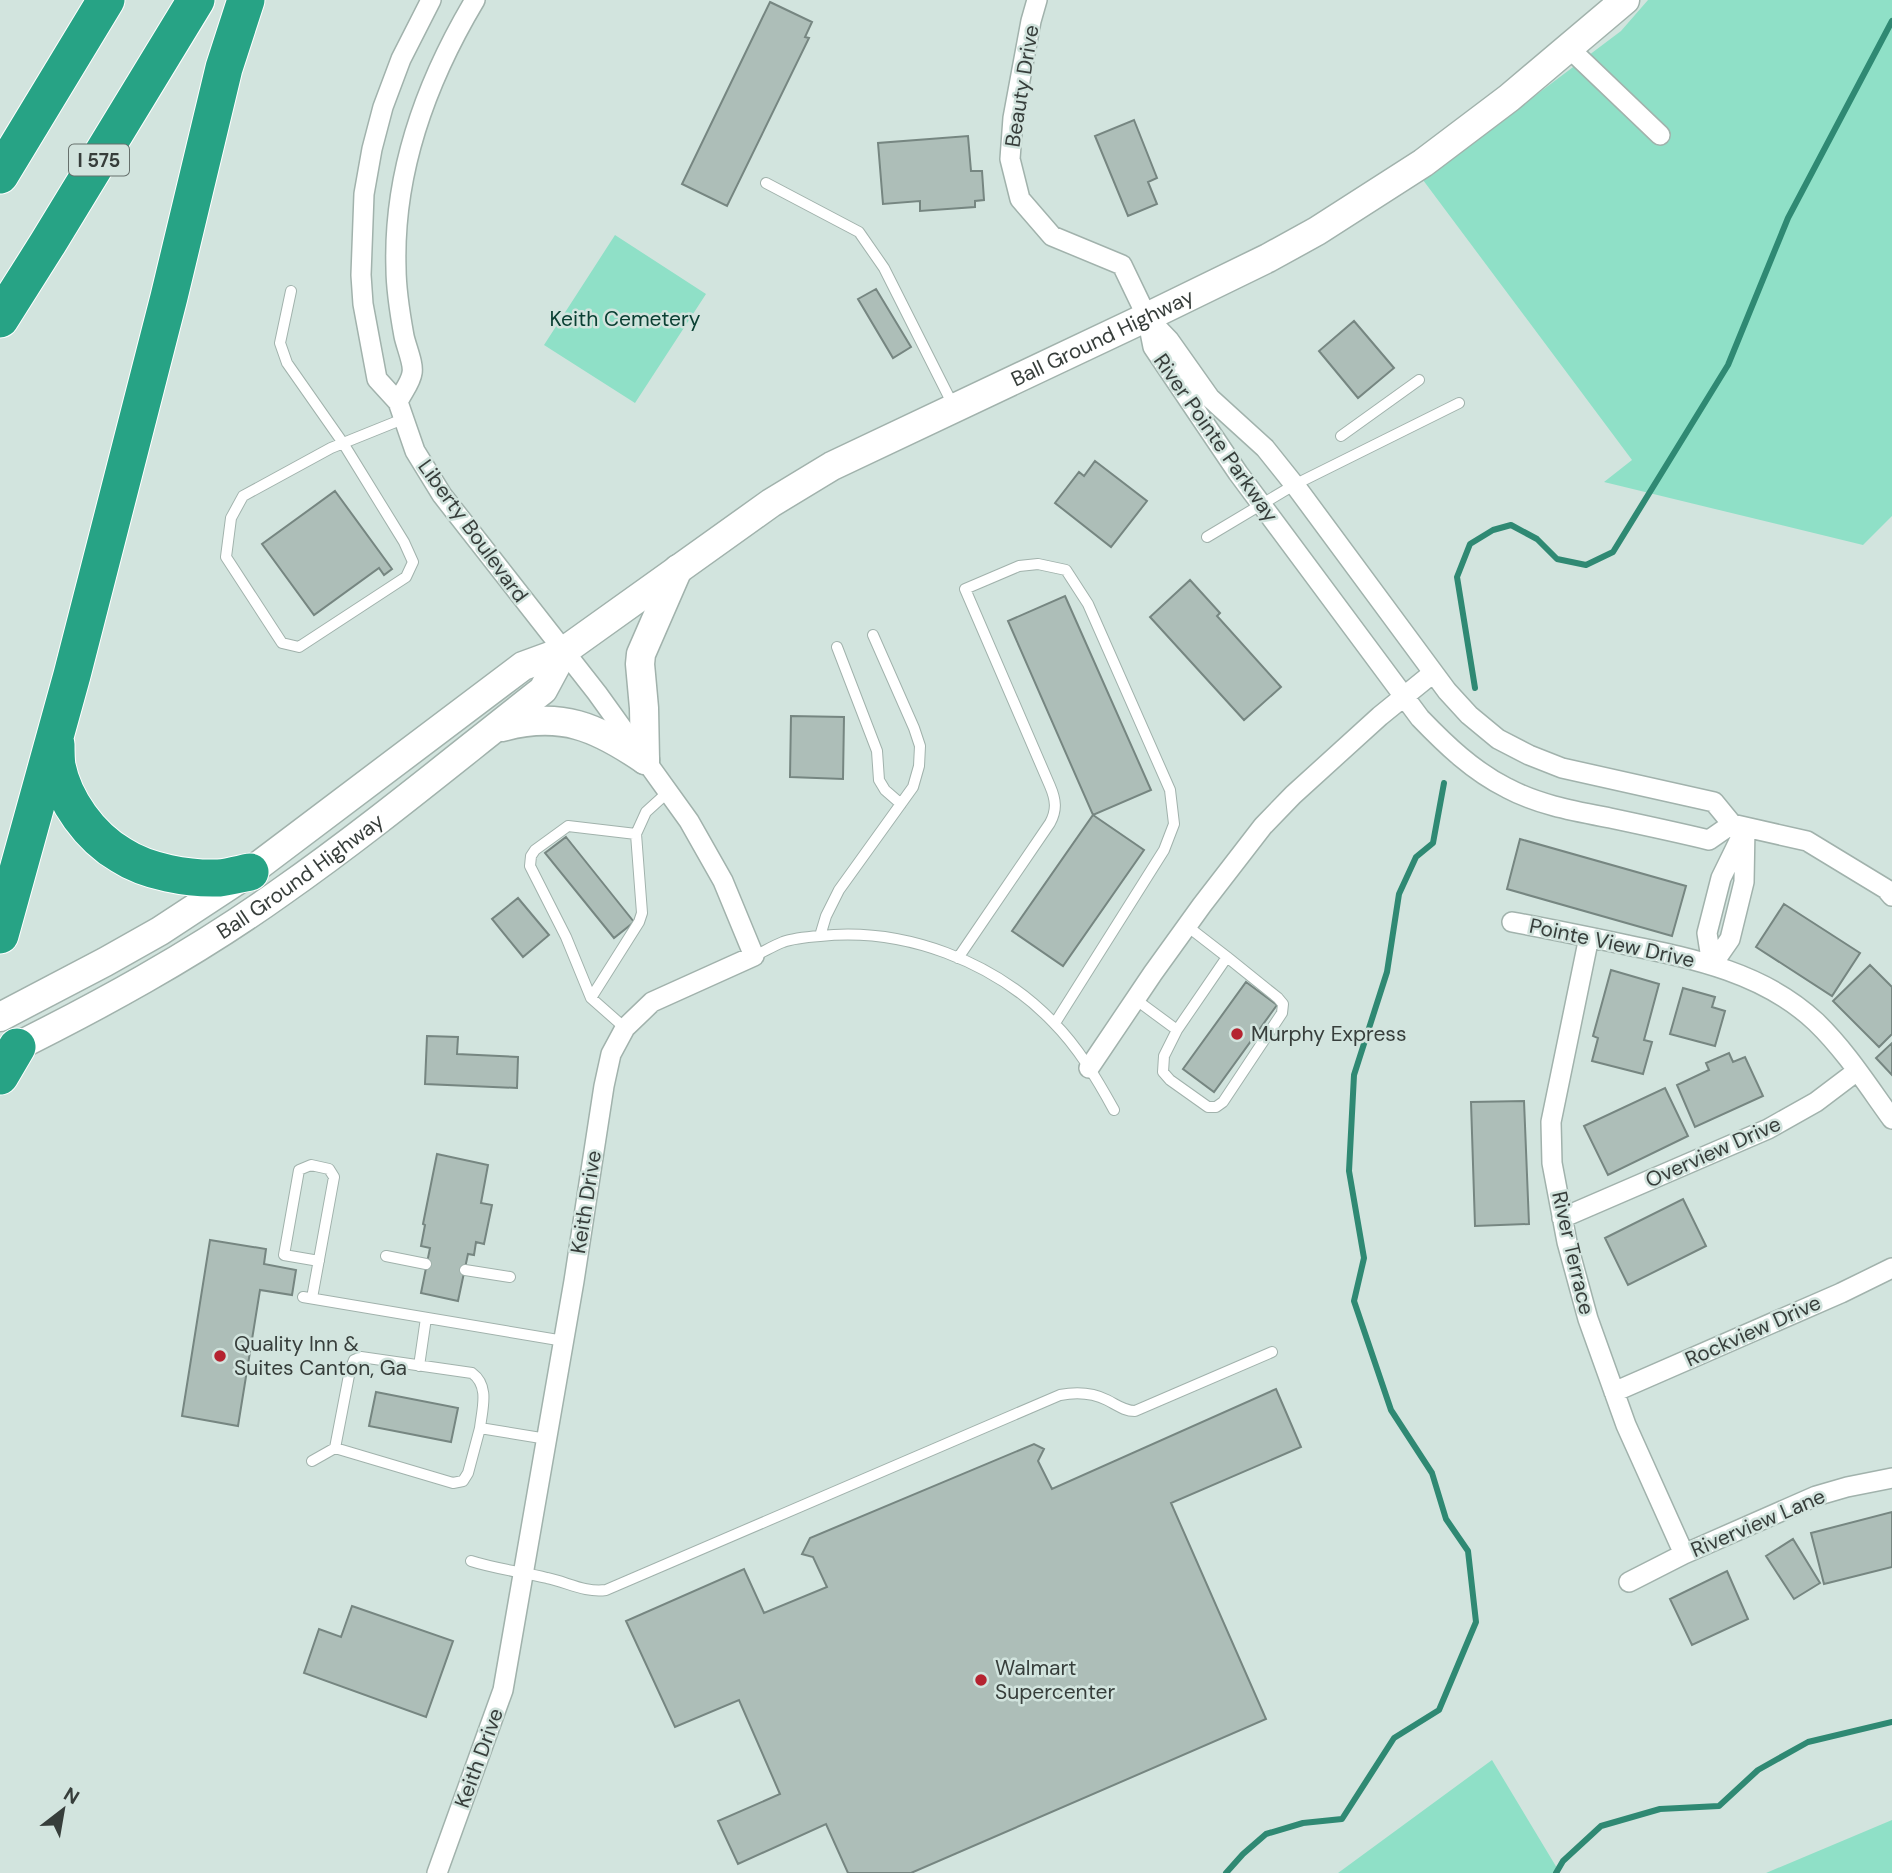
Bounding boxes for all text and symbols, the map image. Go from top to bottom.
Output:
street label: Beauty Drive [999,23,1045,149]
road number: I 575 [69,144,129,176]
street label: Ball Ground Highway [1006,282,1199,393]
park label: Keith Cemetery [549,305,701,333]
street label: River Pointe Parkway [1147,348,1285,528]
street label: Liberty Boulevard [412,454,534,608]
street label: Ball Ground Highway [211,807,390,946]
street label: Pointe View Drive [1527,912,1697,974]
place label: Murphy Express [1251,1020,1406,1048]
marker: Murphy Express [1229,1026,1245,1042]
street label: Overview Drive [1641,1110,1785,1194]
street label: Keith Drive [564,1148,608,1256]
street label: River Terrace [1545,1188,1601,1318]
street label: Rockview Drive [1681,1289,1825,1373]
place label: Quality Inn & Suites Canton, Ga [234,1330,407,1382]
marker: Quality Inn & Suites Canton, Ga [212,1348,228,1364]
street label: Riverview Lane [1687,1482,1830,1564]
place label: Walmart Supercenter [995,1654,1116,1706]
marker: Walmart Supercenter [973,1672,989,1688]
street label: Keith Drive [448,1704,510,1812]
north arrow [28,1775,98,1845]
text: N [59,1782,84,1810]

